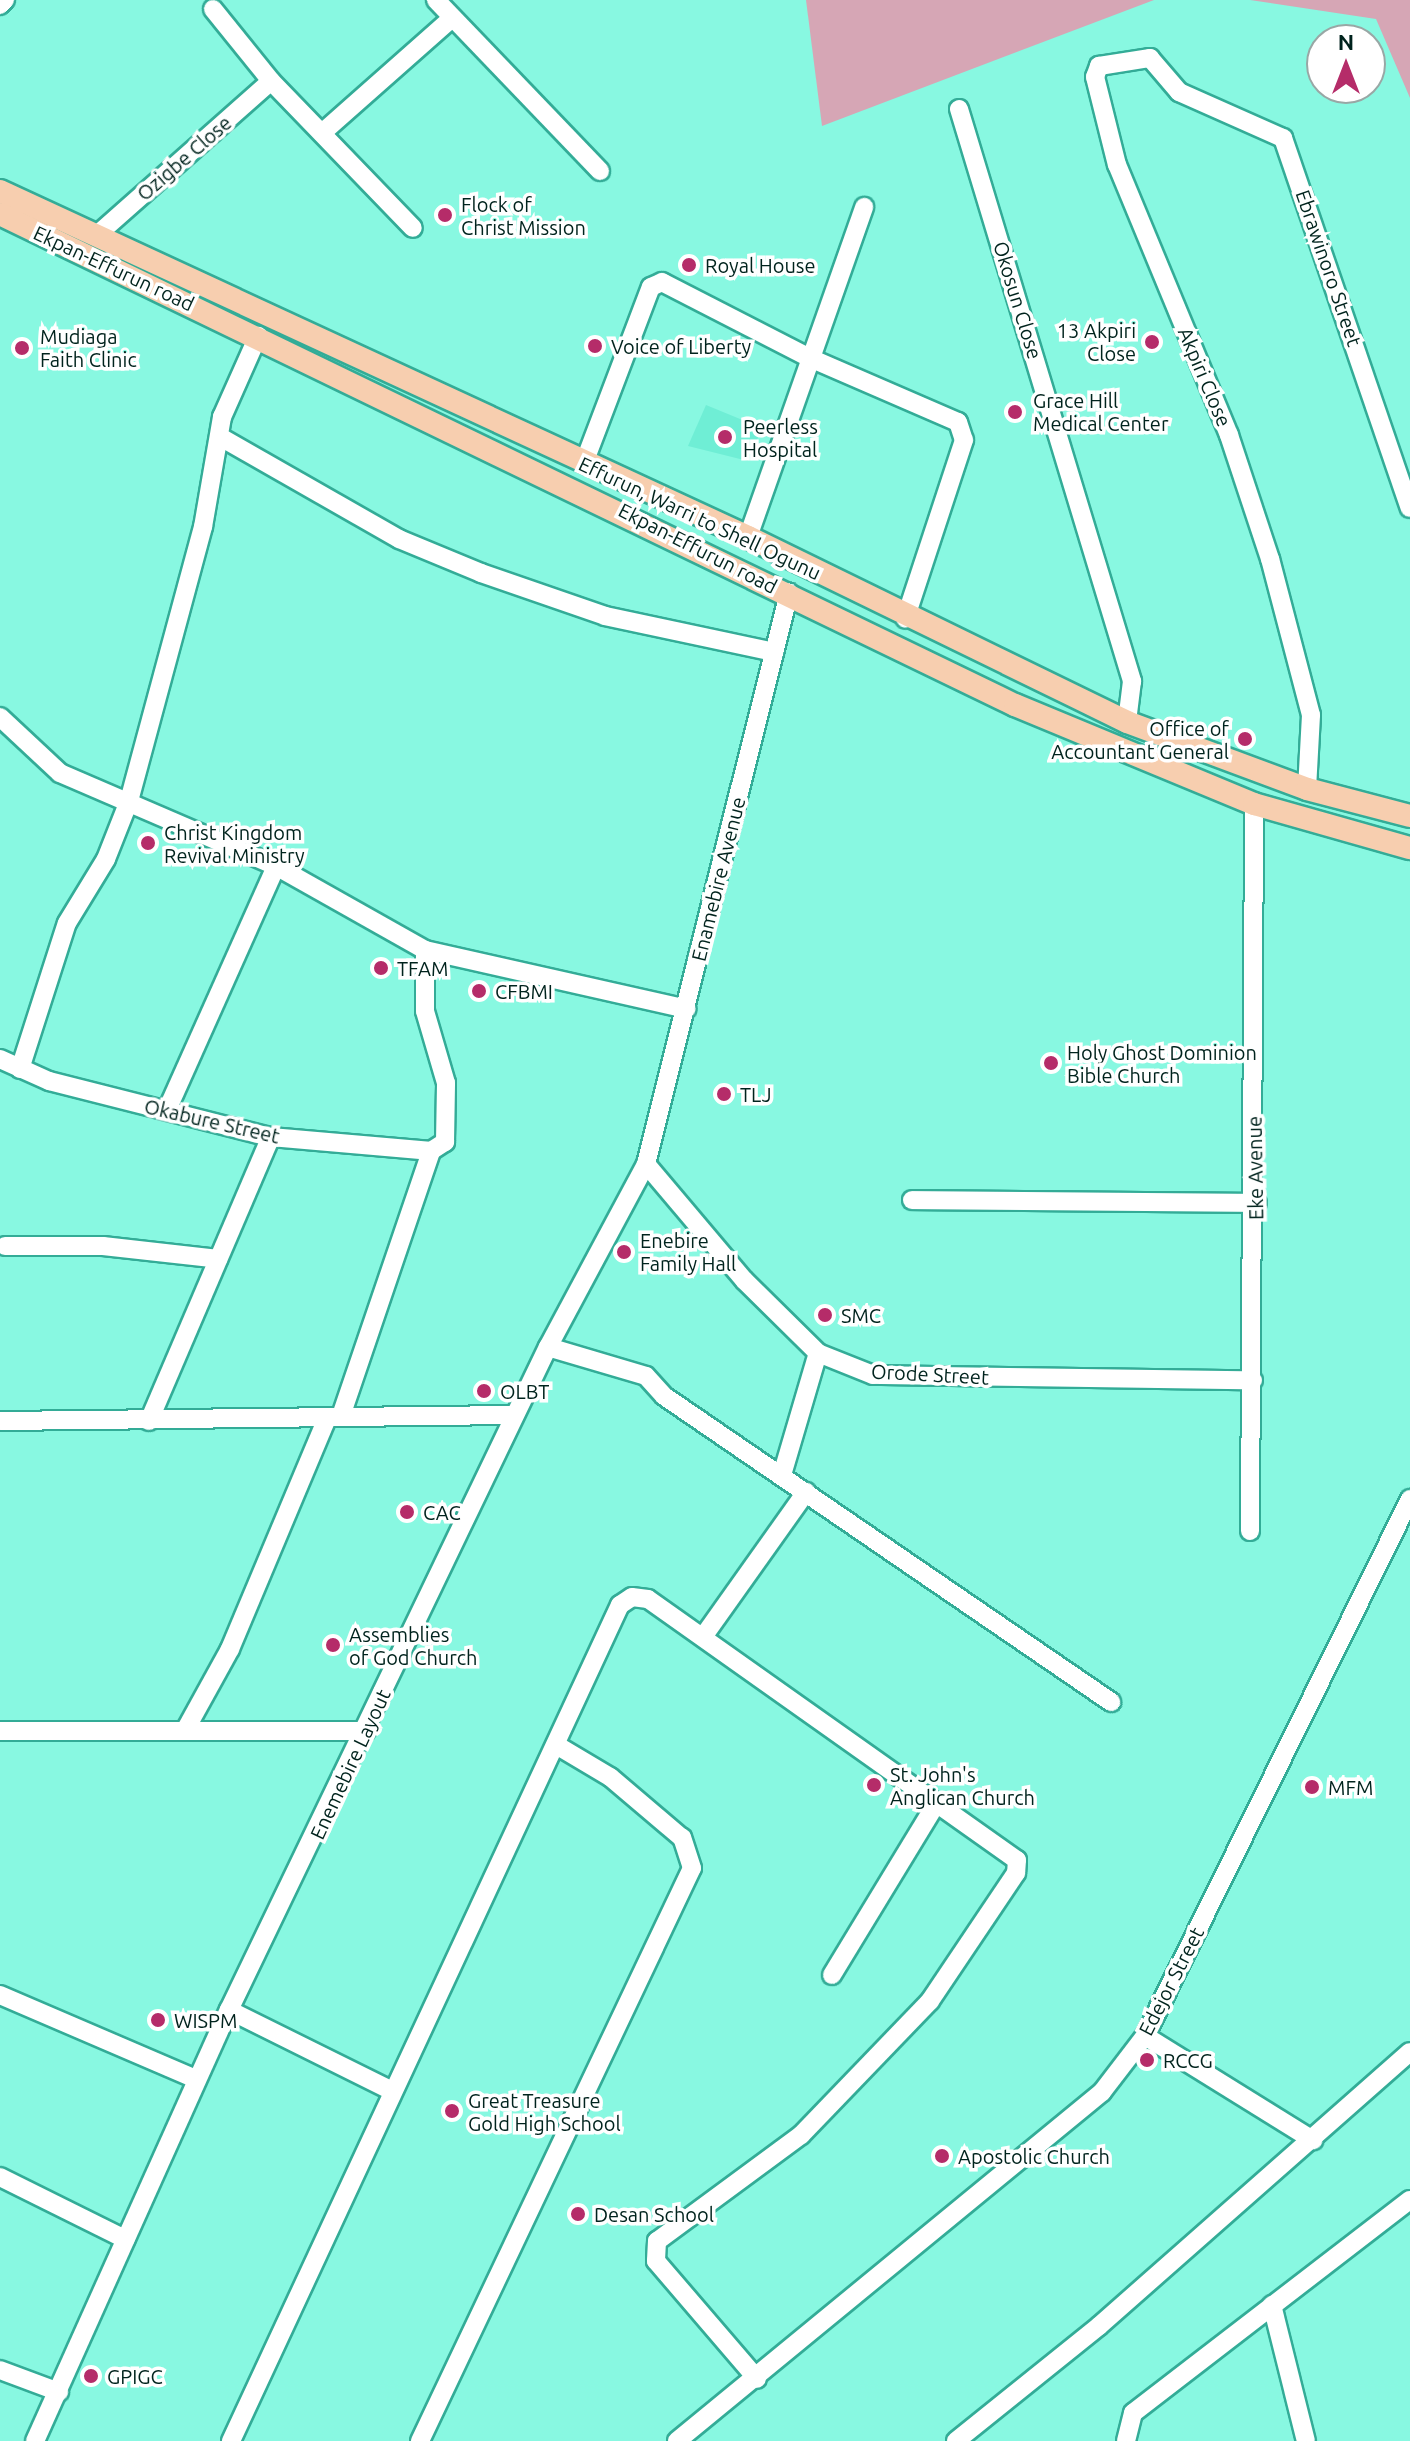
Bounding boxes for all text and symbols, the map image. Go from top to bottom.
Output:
north arrow [1306,24,1386,104]
text: N [1338,29,1354,54]
street label: Ozigbe Close [132,110,236,206]
street label: Ebrawinoro Street [1291,187,1367,349]
place label: Flock of Christ Mission [461,192,586,239]
marker: Flock of Christ Mission [436,206,454,224]
street label: Ekpan-Effurun road [30,220,198,316]
street label: Okosun Close [989,238,1047,362]
place label: Royal House [705,253,816,277]
marker: Royal House [680,256,698,274]
place label: 13 Akpiri Close [1057,318,1136,365]
place label: Mudiaga Faith Clinic [40,324,137,371]
street label: Akpiri Close [1173,324,1237,430]
marker: 13 Akpiri Close [1143,333,1161,351]
place label: Voice of Liberty [611,334,751,358]
marker: Mudiaga Faith Clinic [11,337,33,359]
marker: Voice of Liberty [586,337,604,355]
place label: Grace Hill Medical Center [1033,388,1168,435]
marker: Grace Hill Medical Center [1004,401,1026,423]
place label: Peerless Hospital [743,414,818,461]
marker: Peerless Hospital [714,426,736,448]
street label: Effurun, Warri to Shell Ogunu [575,451,825,585]
street label: Ekpan-Effurun road [615,498,781,598]
place label: Office of Accountant General [1051,716,1229,763]
marker: Office of Accountant General [1236,730,1254,748]
street label: Enamebire Avenue [686,794,750,964]
place label: Christ Kingdom Revival Ministry [164,820,305,867]
marker: Christ Kingdom Revival Ministry [139,834,157,852]
place label: TFAM [397,956,448,980]
marker: TFAM [372,959,390,977]
place label: CFBMI [495,979,553,1003]
marker: CFBMI [470,982,488,1000]
place label: Holy Ghost Dominion Bible Church [1067,1040,1257,1087]
marker: Holy Ghost Dominion Bible Church [1042,1054,1060,1072]
place label: TLJ [740,1082,772,1106]
marker: TLJ [715,1085,733,1103]
street label: Okabure Street [142,1094,282,1148]
street label: Eke Avenue [1242,1116,1268,1220]
place label: Enebire Family Hall [640,1228,736,1275]
marker: Enebire Family Hall [615,1243,633,1261]
place label: SMC [841,1303,881,1327]
marker: SMC [816,1306,834,1324]
street label: Orode Street [870,1359,990,1389]
place label: OLBT [500,1379,549,1403]
marker: OLBT [475,1382,493,1400]
place label: CAC [423,1500,461,1524]
marker: CAC [398,1503,416,1521]
place label: Assemblies of God Church [349,1622,478,1669]
marker: Assemblies of God Church [324,1636,342,1654]
street label: Enemebire Layout [305,1685,395,1843]
place label: St. John's Anglican Church [890,1762,1035,1809]
place label: MFM [1328,1775,1373,1799]
marker: St. John's Anglican Church [865,1776,883,1794]
marker: MFM [1303,1778,1321,1796]
street label: Edejor Street [1133,1923,1209,2039]
place label: WISPM [174,2008,237,2032]
marker: WISPM [149,2011,167,2029]
place label: RCCG [1163,2048,1213,2072]
marker: RCCG [1138,2051,1156,2069]
place label: Great Treasure Gold High School [468,2088,621,2135]
marker: Great Treasure Gold High School [443,2102,461,2120]
place label: Apostolic Church [958,2144,1110,2168]
marker: Apostolic Church [933,2147,951,2165]
place label: Desan School [594,2202,714,2226]
marker: Desan School [569,2205,587,2223]
place label: GPIGC [107,2364,163,2388]
marker: GPIGC [82,2367,100,2385]

